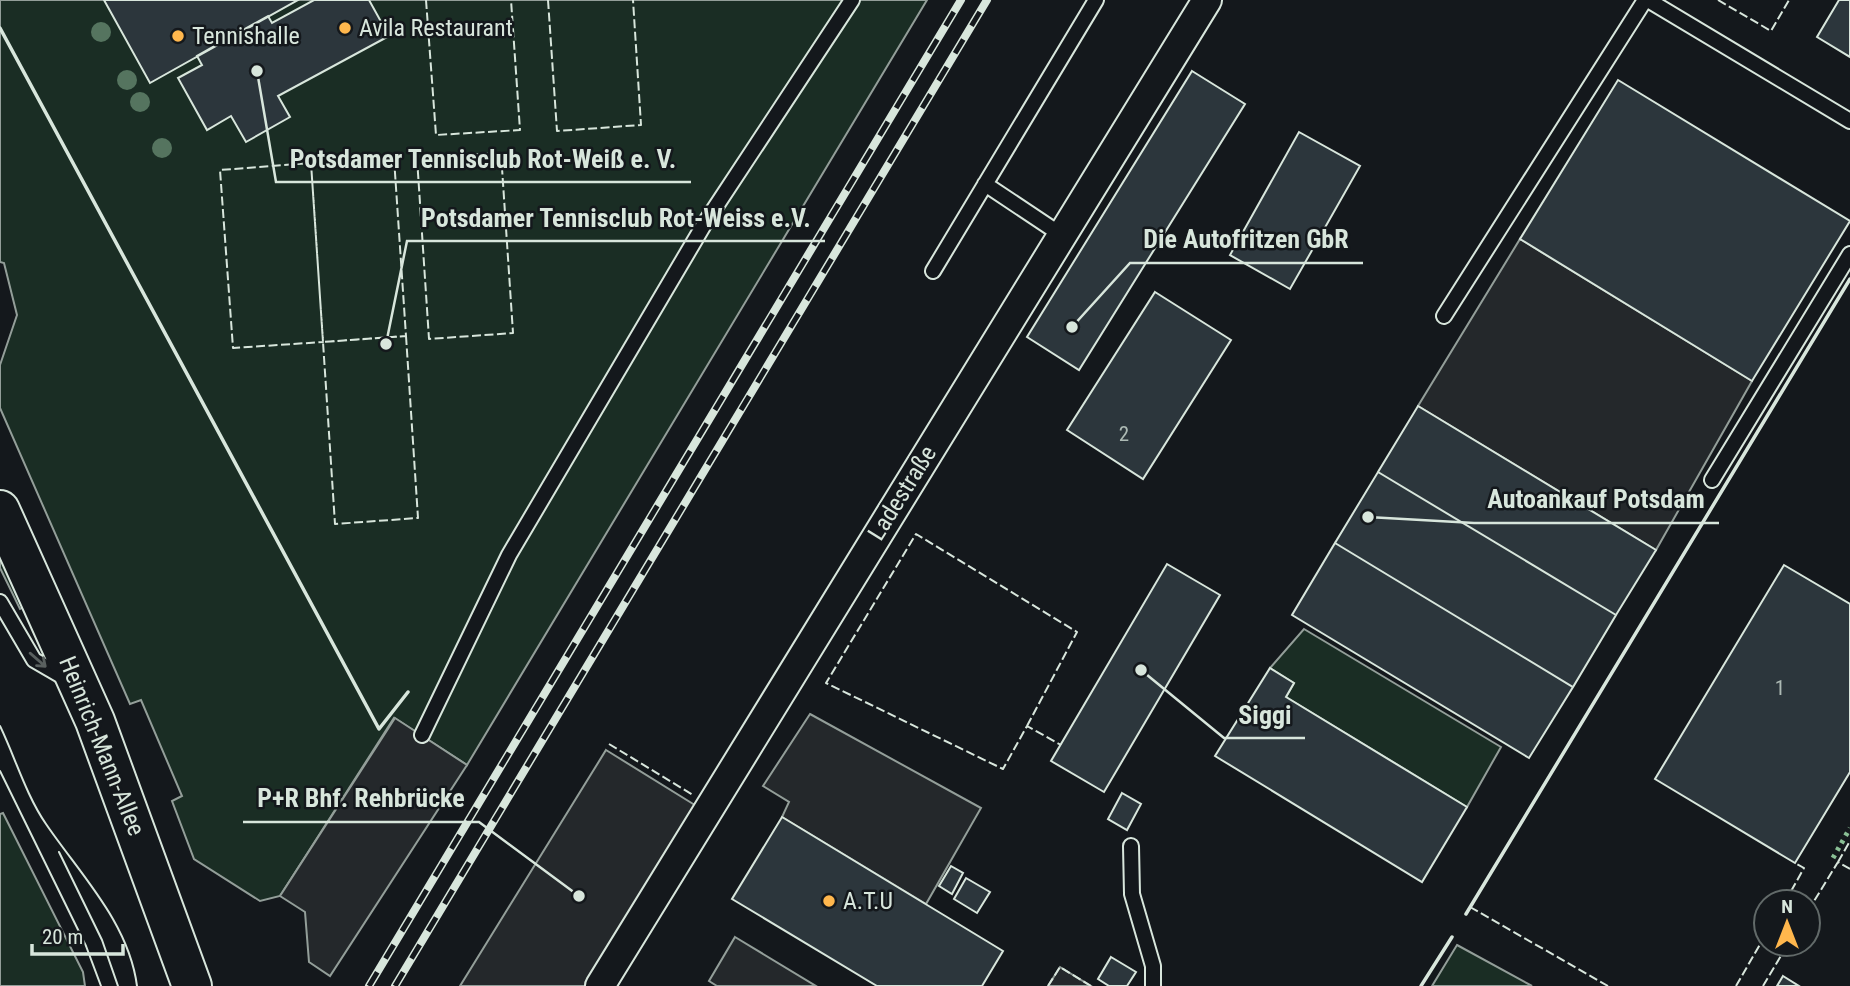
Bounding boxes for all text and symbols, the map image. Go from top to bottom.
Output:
place label: Avila Restaurant [359,14,513,42]
marker: Avila Restaurant [337,20,353,36]
place label: Tennishalle [192,22,300,50]
marker: Tennishalle [170,28,186,44]
callout: Potsdamer Tennisclub Rot-Weiß e. V. [276,135,691,182]
text: Potsdamer Tennisclub Rot-Weiß e. V. [290,144,676,174]
callout: Potsdamer Tennisclub Rot-Weiss e.V. [407,194,825,241]
text: Potsdamer Tennisclub Rot-Weiss e.V. [421,203,811,233]
callout: Die Autofritzen GbR [1130,216,1363,263]
text: Die Autofritzen GbR [1143,224,1349,254]
house number: 2 [1119,422,1129,446]
street label: Ladestraße [862,441,942,545]
callout: Autoankauf Potsdam [1474,476,1719,523]
text: Autoankauf Potsdam [1487,484,1705,514]
one-way arrow [29,652,47,668]
street label: Heinrich-Mann-Allee [53,652,151,840]
house number: 1 [1775,676,1785,700]
callout: Siggi [1224,691,1305,738]
text: Siggi [1238,700,1292,730]
callout: P+R Bhf. Rehbrücke [243,775,479,822]
text: P+R Bhf. Rehbrücke [257,783,465,813]
place label: A.T.U [843,887,893,915]
north arrow [1752,888,1822,958]
marker: A.T.U [821,893,837,909]
text: N [1781,895,1793,918]
scale bar [32,912,122,956]
text: 20 m [42,925,83,949]

